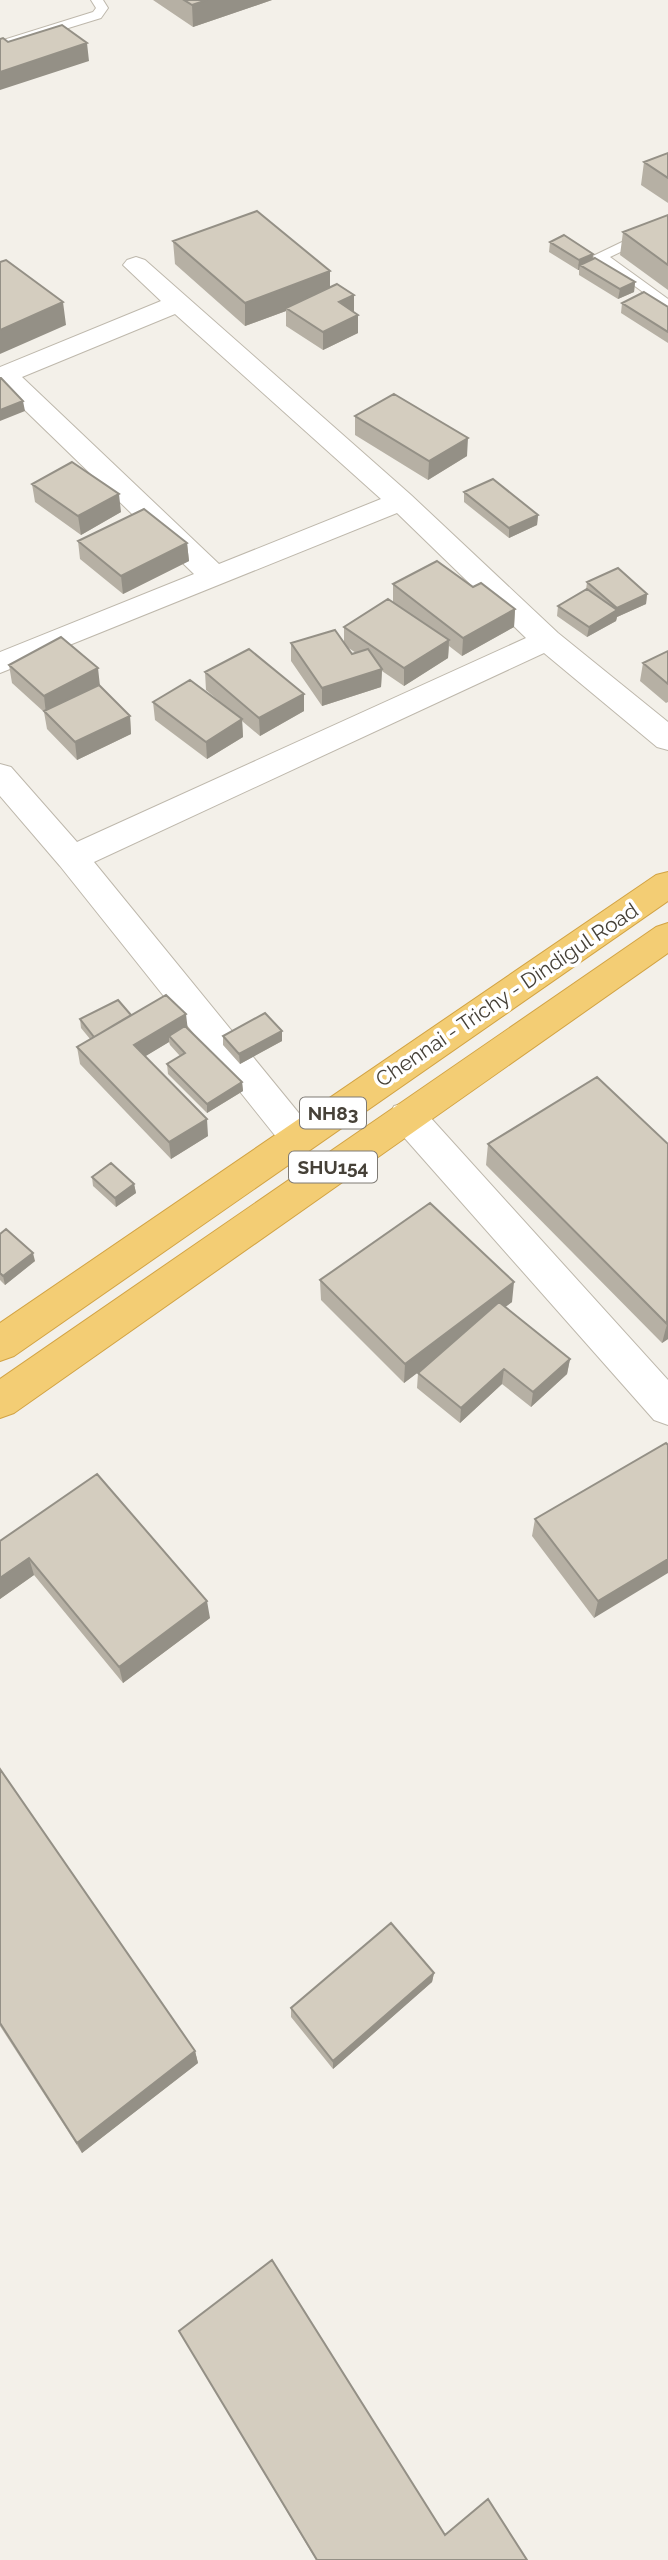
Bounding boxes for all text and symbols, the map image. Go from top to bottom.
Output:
street label: Chennai - Trichy - Dindigul Road [371,897,643,1092]
road number: NH83 [300,1098,366,1128]
road number: SHU154 [289,1152,377,1182]

